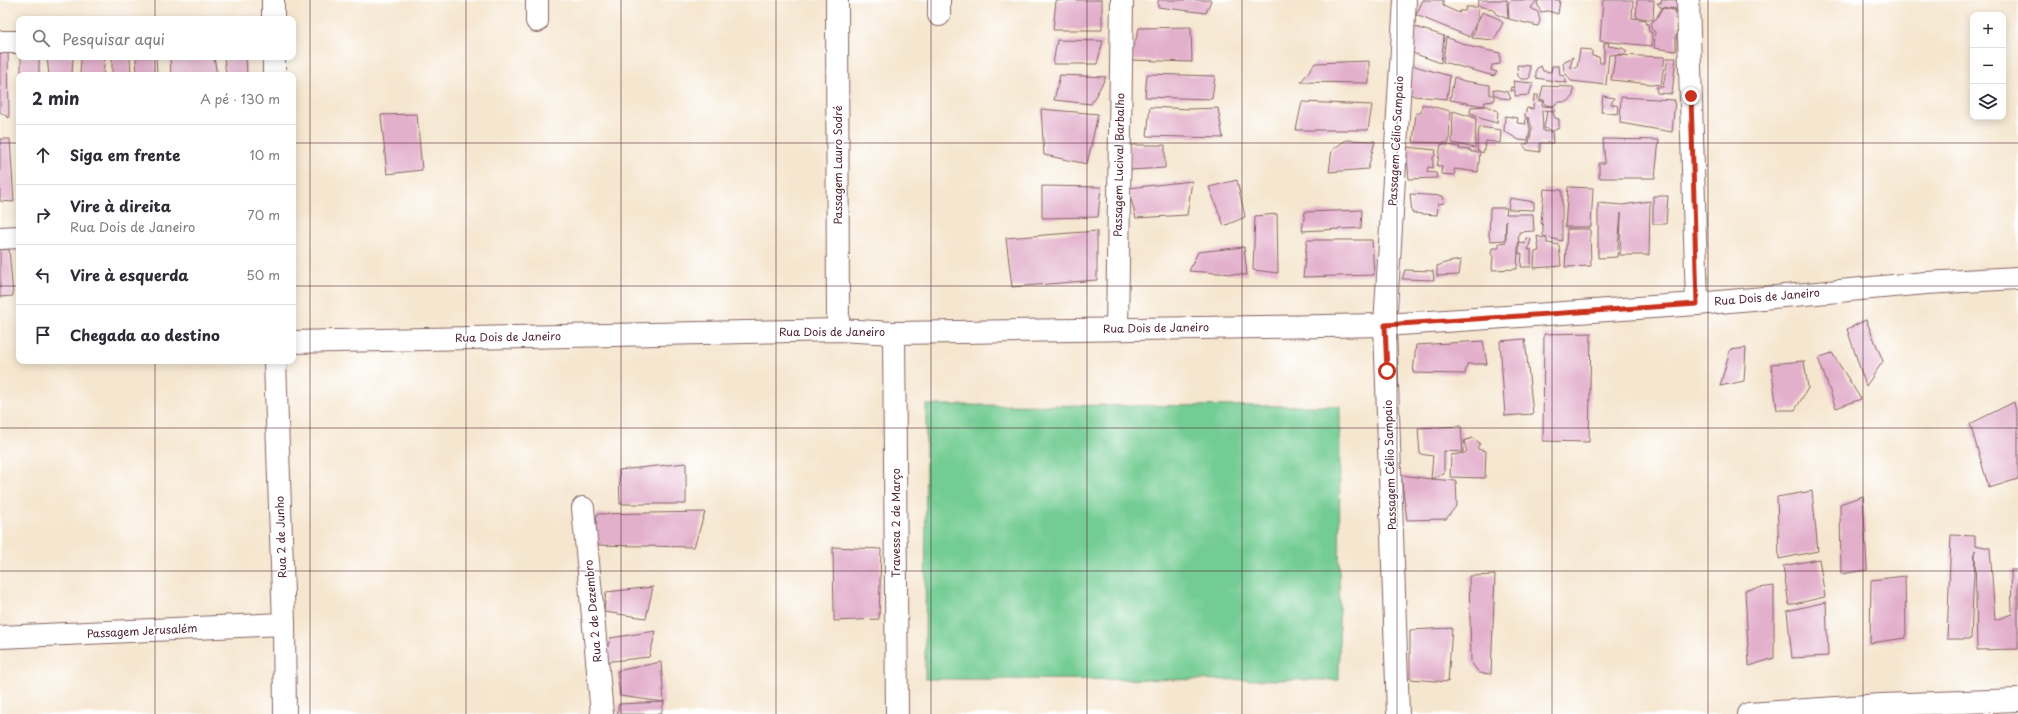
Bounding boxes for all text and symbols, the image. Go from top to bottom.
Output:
map controls [1970,12,2006,120]
button: + [1970,12,2006,48]
search box [16,16,296,60]
icon: search [30,27,52,49]
text: Pesquisar aqui [62,27,165,50]
button: − [1970,48,2006,84]
street label: Passagem Célio Sampaio [1384,75,1407,207]
button: layers [1970,84,2006,120]
text: 2 min [32,85,79,111]
route end [1682,87,1700,105]
text: A pé · 130 m [200,89,280,108]
street label: Passagem Lucival Barbalho [1109,93,1128,237]
street label: Passagem Lauro Sodré [829,105,846,225]
text: Siga em frente [70,143,180,166]
icon: ahead [32,144,54,166]
text: 10 m [250,145,280,164]
text: Vire à direita [70,194,171,217]
icon: right [32,204,54,226]
text: 70 m [247,205,280,224]
text: Rua Dois de Janeiro [70,217,195,236]
text: Vire à esquerda [70,263,189,286]
icon: left [32,264,54,286]
text: 50 m [246,265,280,284]
street label: Rua Dois de Janeiro [1713,283,1821,310]
street label: Rua Dois de Janeiro [1103,318,1209,337]
text: Chegada ao destino [70,323,220,346]
street label: Rua Dois de Janeiro [779,323,885,340]
icon: arrive [32,324,54,346]
street label: Rua Dois de Janeiro [455,327,561,346]
route start [1378,362,1396,380]
street label: Passagem Célio Sampaio [1379,400,1400,531]
street label: Travessa 2 de Março [887,468,904,578]
street label: Rua 2 de Junho [271,496,290,579]
street label: Rua 2 de Dezembro [580,559,605,663]
street label: Passagem Jerusalém [86,619,198,642]

